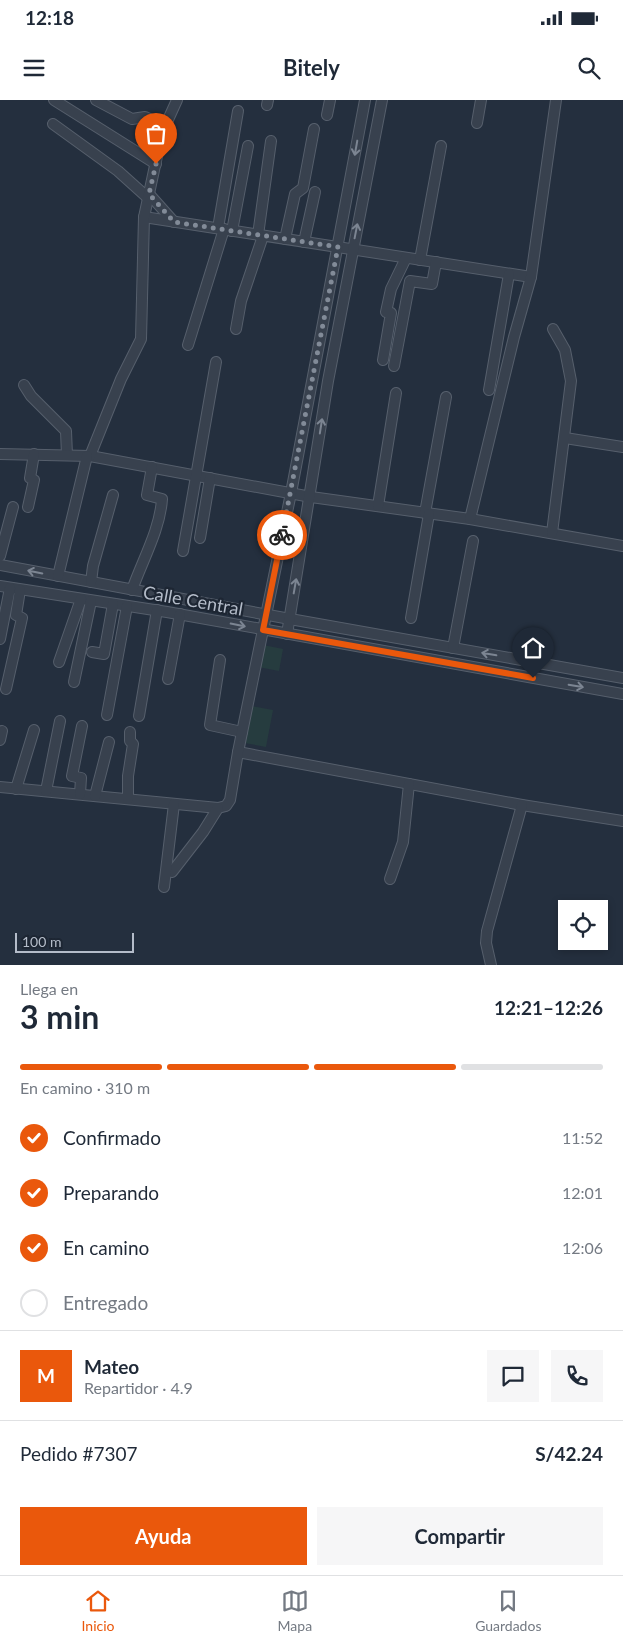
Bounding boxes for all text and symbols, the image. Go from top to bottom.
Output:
text: 12:18 [25,6,74,29]
icon: menu [20,54,48,82]
text: Bitely [283,54,340,81]
icon: search [575,54,603,82]
pin [135,113,177,164]
icon: bag [142,120,170,148]
one-way arrow [350,140,360,156]
one-way arrow [352,224,361,240]
one-way arrow [317,418,327,434]
courier [257,510,307,560]
icon: bike [268,521,296,549]
one-way arrow [28,566,44,576]
one-way arrow [291,578,301,594]
street label: Calle Central [142,580,245,620]
one-way arrow [230,621,246,631]
pin [512,627,554,678]
icon: home [519,634,547,662]
one-way arrow [481,649,497,659]
one-way arrow [568,681,584,691]
map controls [558,900,608,950]
button: locate [558,900,608,950]
scale bar [15,930,134,953]
text: 100 m [22,933,61,950]
text: Llega en [20,979,78,998]
text: 12:21–12:26 [494,996,603,1019]
text: 3 min [20,997,99,1036]
text: En camino · 310 m [20,1078,150,1097]
icon: check [20,1124,48,1152]
text: Confirmado [63,1126,161,1149]
text: 11:52 [562,1128,603,1147]
icon: check [20,1179,48,1207]
text: Preparando [63,1181,159,1204]
text: 12:01 [562,1183,603,1202]
icon: check [20,1234,48,1262]
text: En camino [63,1236,149,1259]
text: 12:06 [562,1238,603,1257]
text: Entregado [63,1291,148,1314]
button: chat [487,1350,539,1402]
button: phone [551,1350,603,1402]
text: Mateo [84,1355,139,1378]
text: M [37,1364,55,1387]
text: Repartidor · 4.9 [84,1378,193,1397]
text: Pedido #7307 [20,1442,138,1465]
text: S/42.24 [535,1442,603,1465]
button: Ayuda [20,1507,307,1565]
button: Compartir [317,1507,603,1565]
tab: Inicio [82,1587,115,1634]
tab: Mapa [278,1587,312,1634]
tab: Guardados [475,1587,541,1634]

